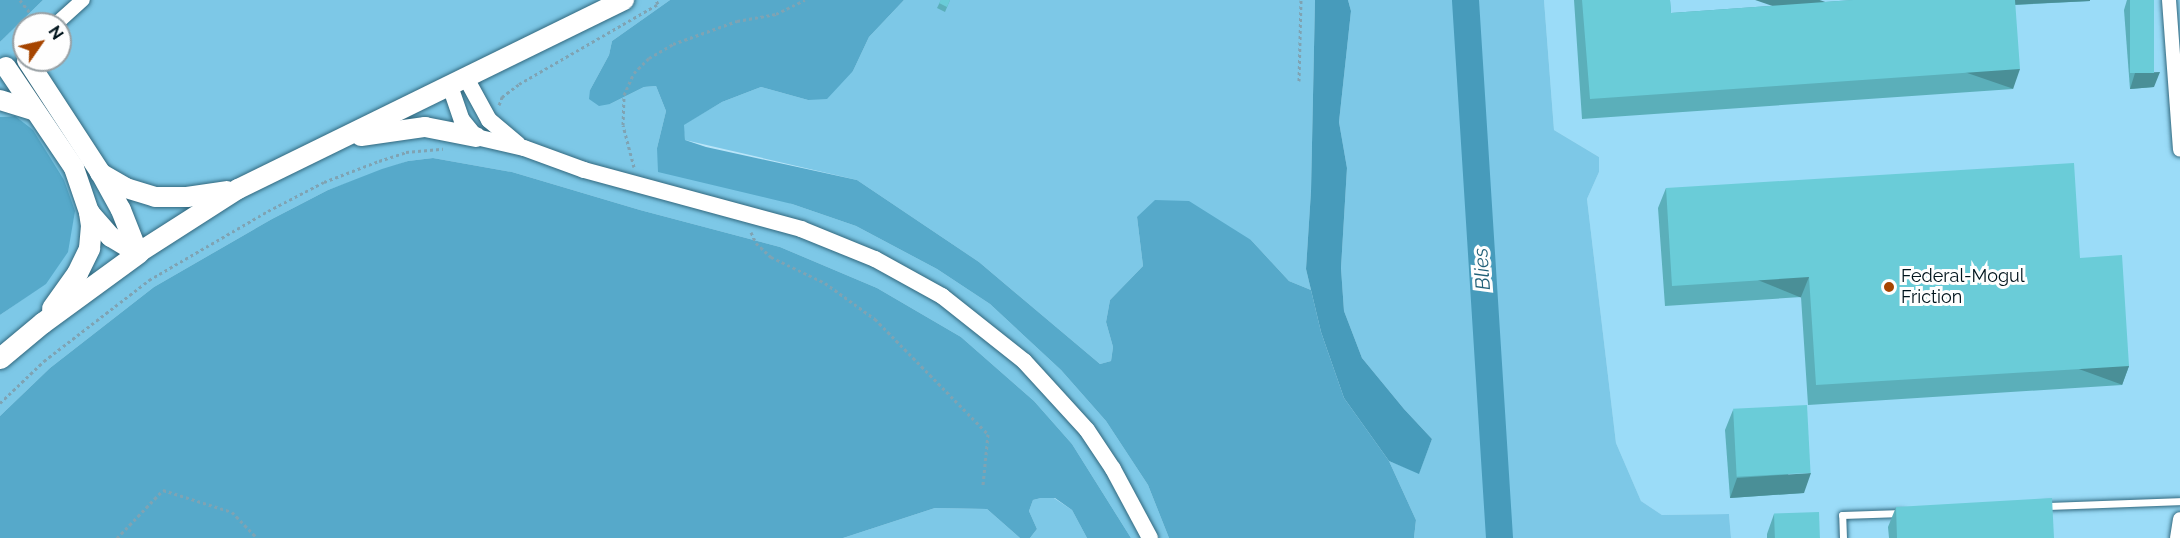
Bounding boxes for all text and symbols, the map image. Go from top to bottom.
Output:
north arrow [12,12,72,72]
text: N [44,22,67,43]
water label: Blies [1469,247,1495,291]
place label: Federal-Mogul Friction [1901,266,2025,308]
marker: Federal-Mogul Friction [1882,280,1896,294]

